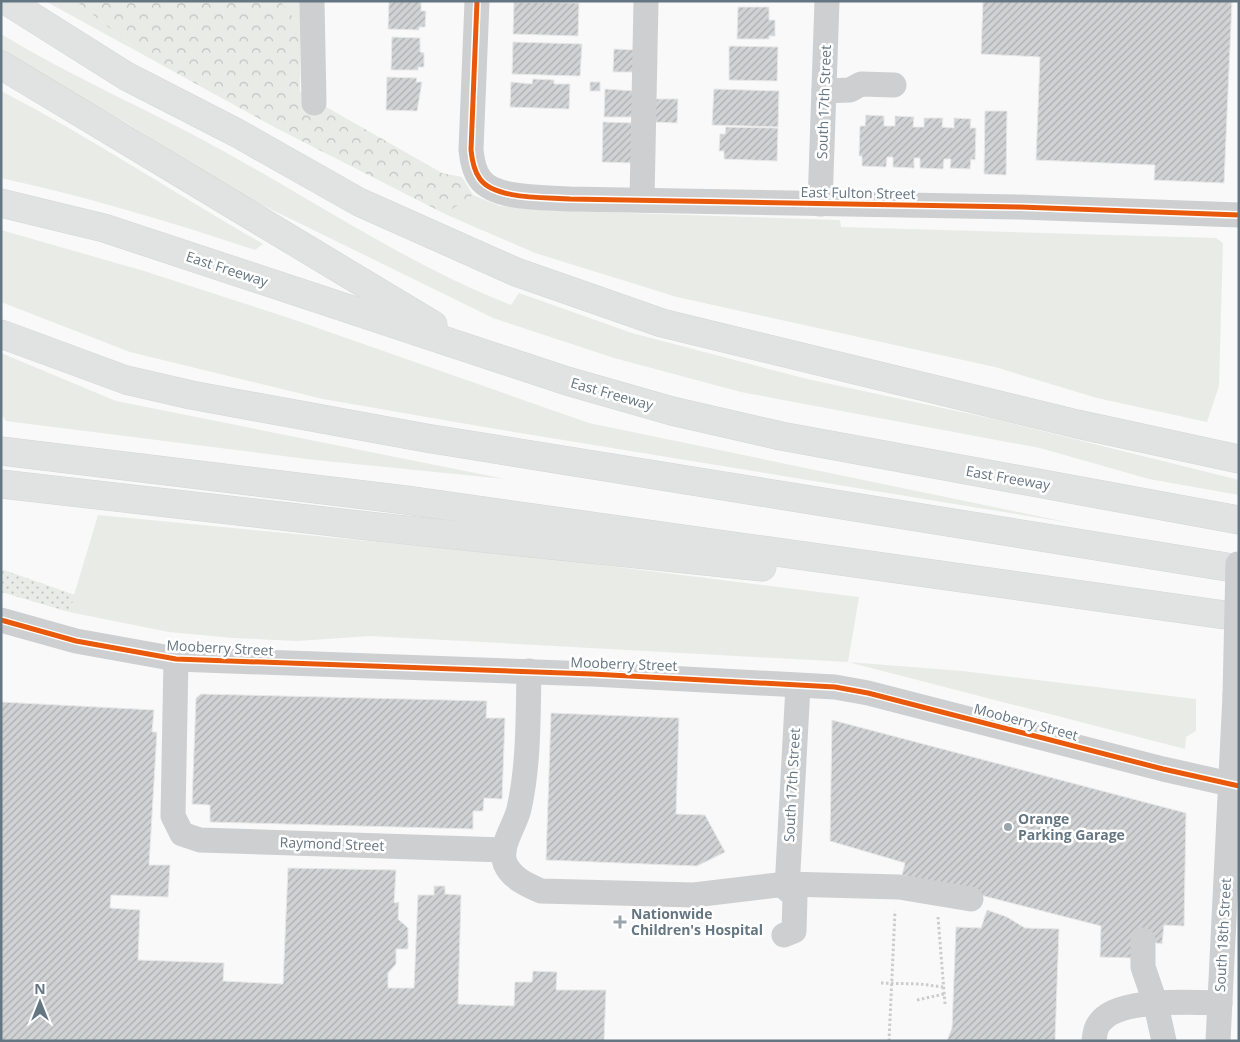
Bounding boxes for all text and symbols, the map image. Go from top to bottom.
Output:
street label: South 17th Street [812,45,835,159]
street label: East Fulton Street [800,182,916,203]
street label: East Freeway [184,246,272,291]
street label: East Freeway [569,373,657,415]
street label: East Freeway [964,461,1053,494]
street label: Mooberry Street [166,635,274,660]
street label: Mooberry Street [570,652,678,675]
street label: Mooberry Street [972,698,1080,745]
street label: South 17th Street [779,727,804,843]
place label: Orange Parking Garage [1018,809,1125,844]
marker: Orange Parking Garage [1002,821,1014,833]
street label: Raymond Street [279,832,385,855]
street label: South 18th Street [1210,877,1235,993]
place label: Nationwide Children's Hospital [631,904,763,939]
marker: Nationwide Children's Hospital [613,915,627,929]
north arrow [15,977,65,1027]
text: N [34,979,46,998]

